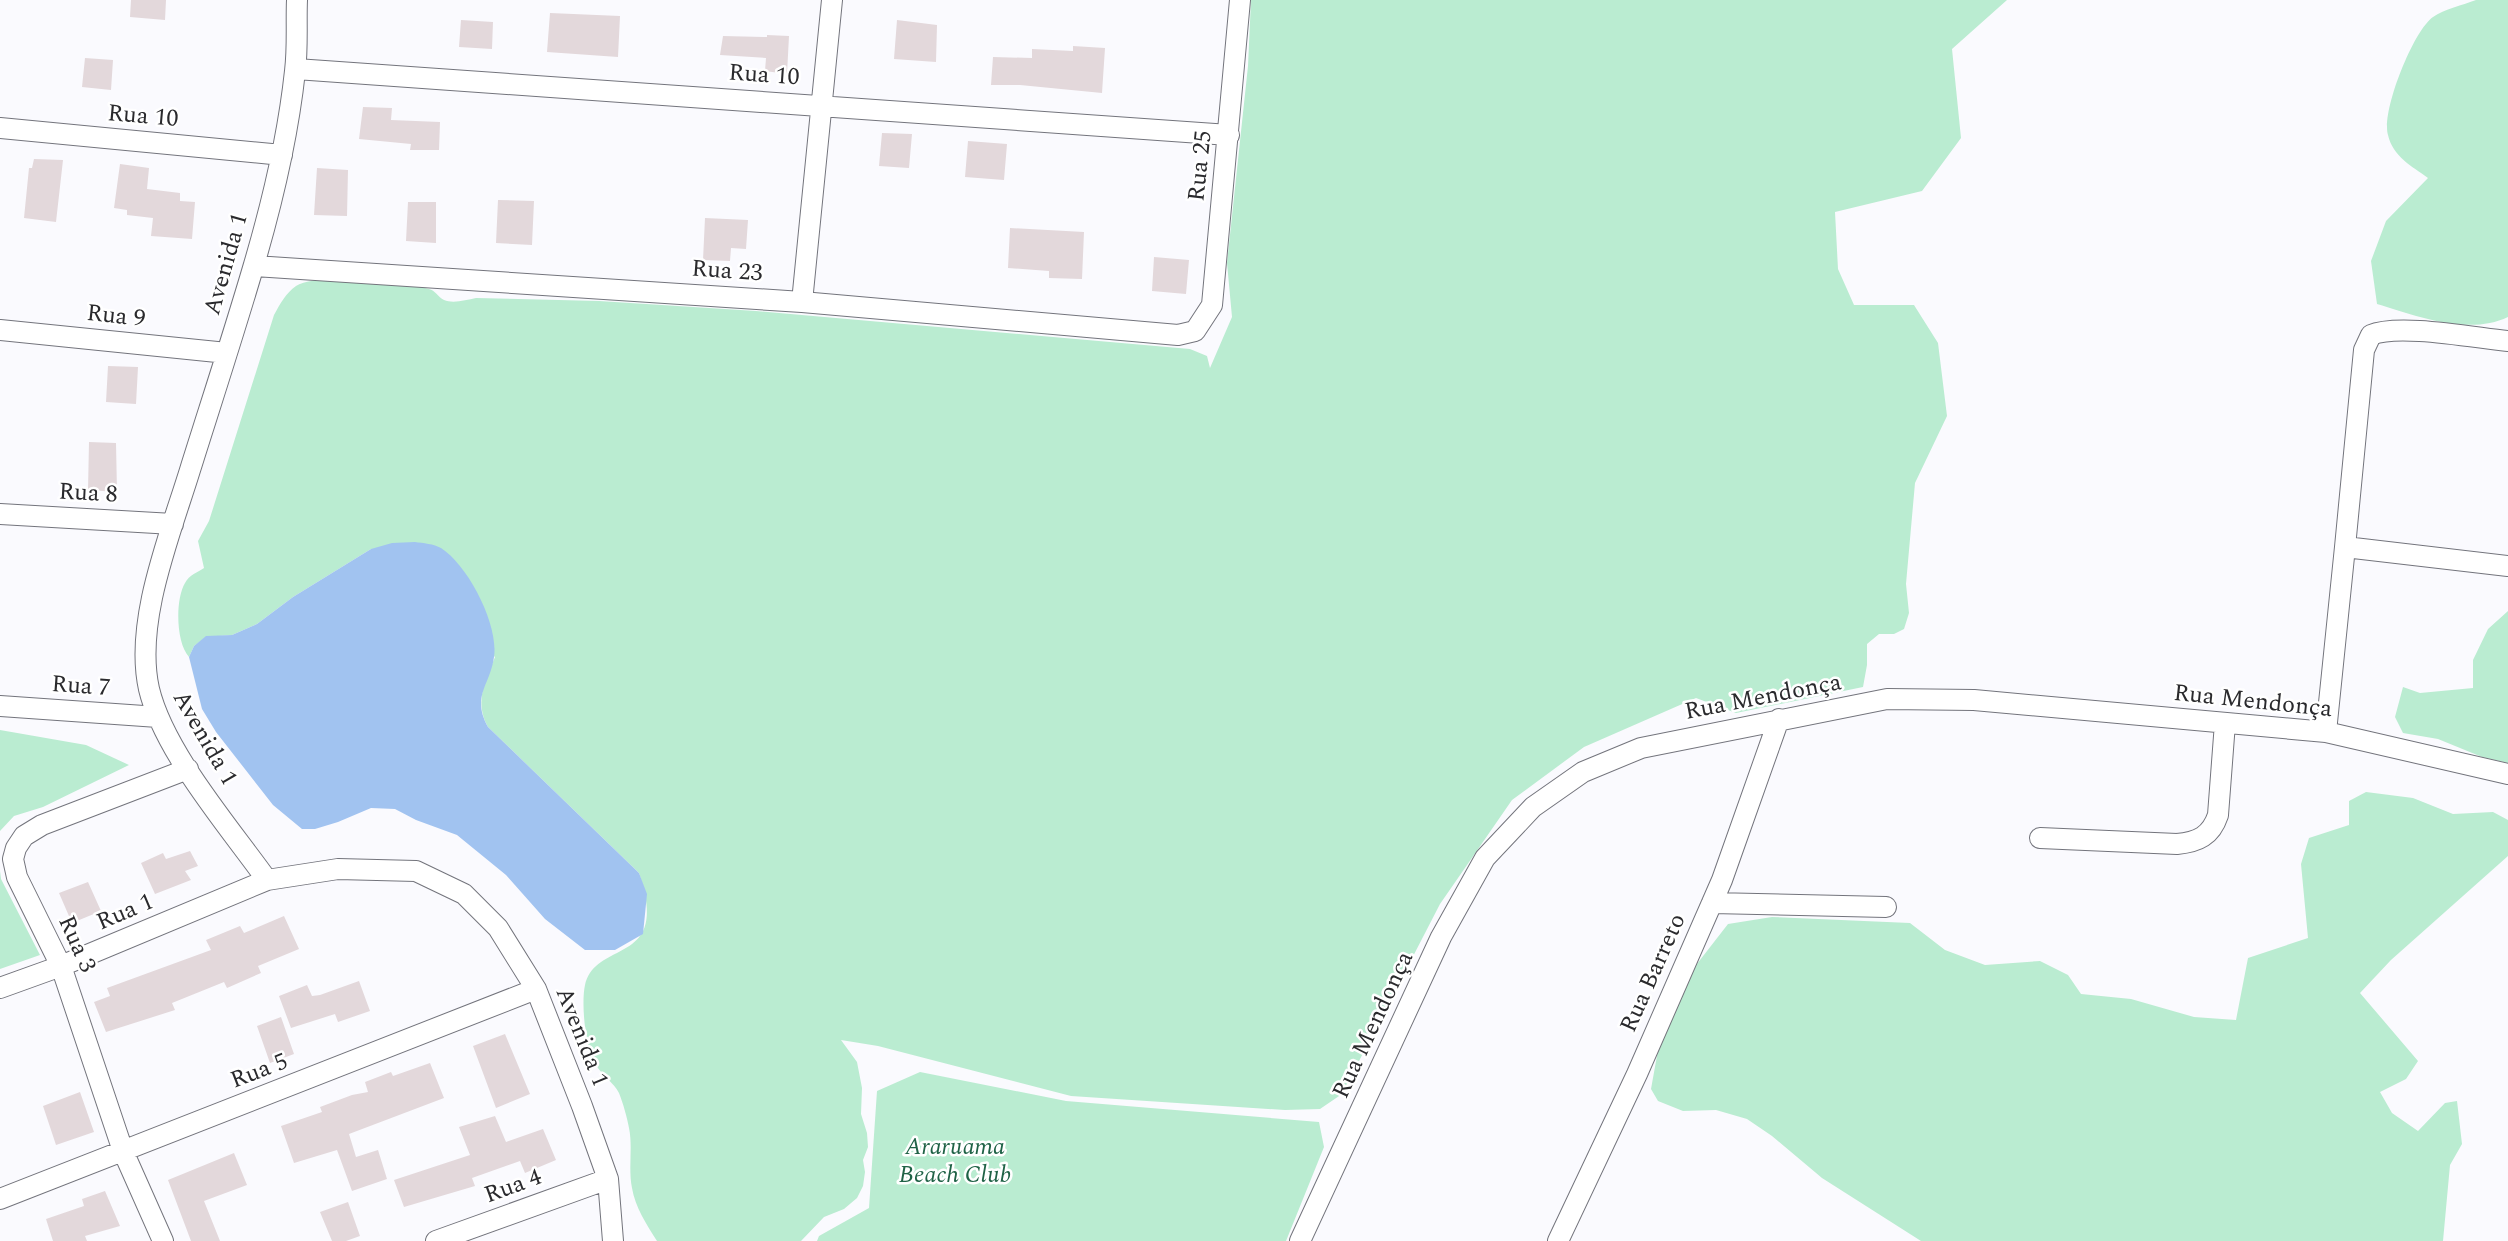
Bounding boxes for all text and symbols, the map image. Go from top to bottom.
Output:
street label: Rua 10 [727,55,801,95]
street label: Rua 10 [106,95,180,137]
street label: Rua 25 [1178,129,1222,203]
street label: Avenida 1 [194,209,258,319]
street label: Rua 23 [690,251,764,291]
street label: Rua 9 [85,295,147,337]
street label: Rua 8 [58,473,118,513]
street label: Rua Mendonça [1681,664,1845,730]
street label: Rua 7 [50,666,112,706]
street label: Rua Mendonça [2172,675,2334,727]
street label: Avenida 1 [163,684,247,792]
street label: Rua 1 [91,884,159,940]
street label: Rua Barreto [1611,908,1695,1038]
street label: Rua 3 [49,910,105,978]
street label: Rua Mendonça [1323,945,1423,1105]
street label: Avenida 1 [546,982,618,1092]
street label: Rua 5 [225,1044,293,1098]
park label: Araruama Beach Club [899,1129,1011,1193]
street label: Rua 4 [479,1159,547,1213]

